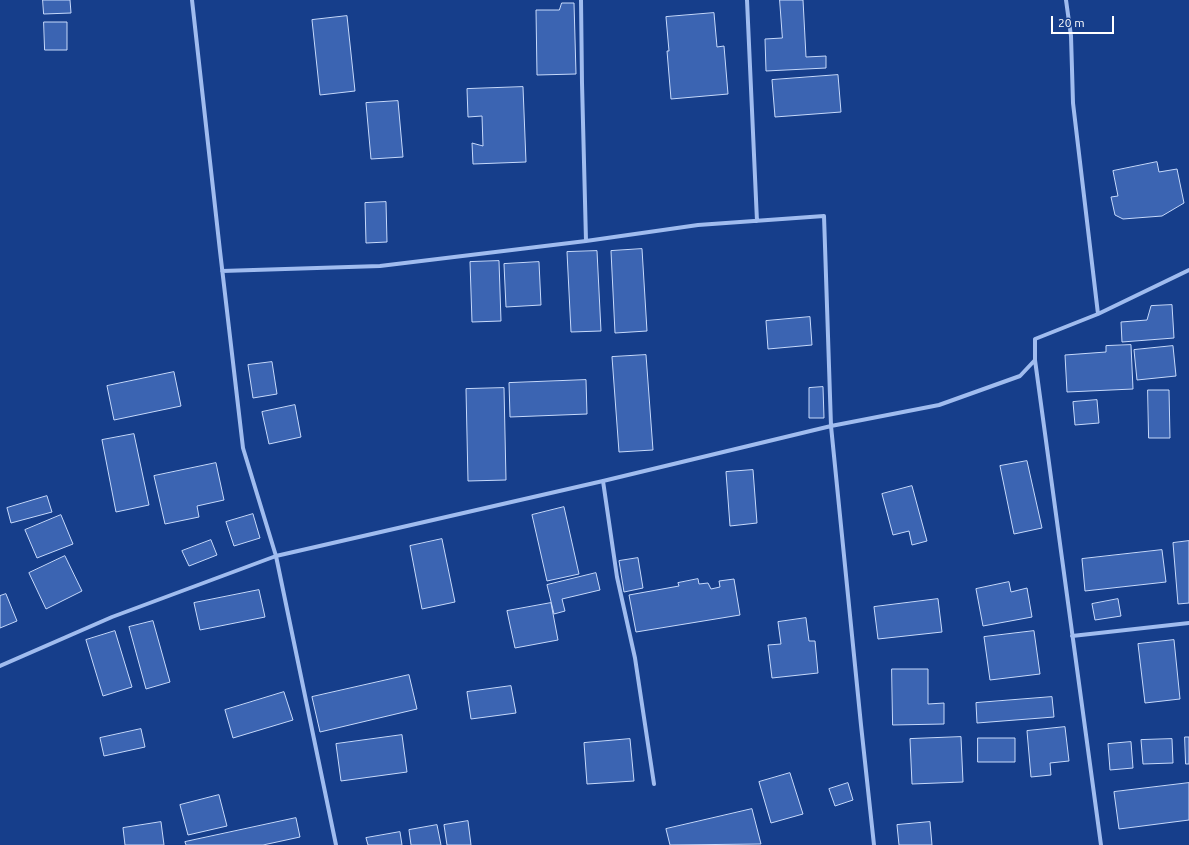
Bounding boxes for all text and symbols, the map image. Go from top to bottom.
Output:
scale bar [1053,8,1116,34]
text: 20 m [1058,16,1085,29]

